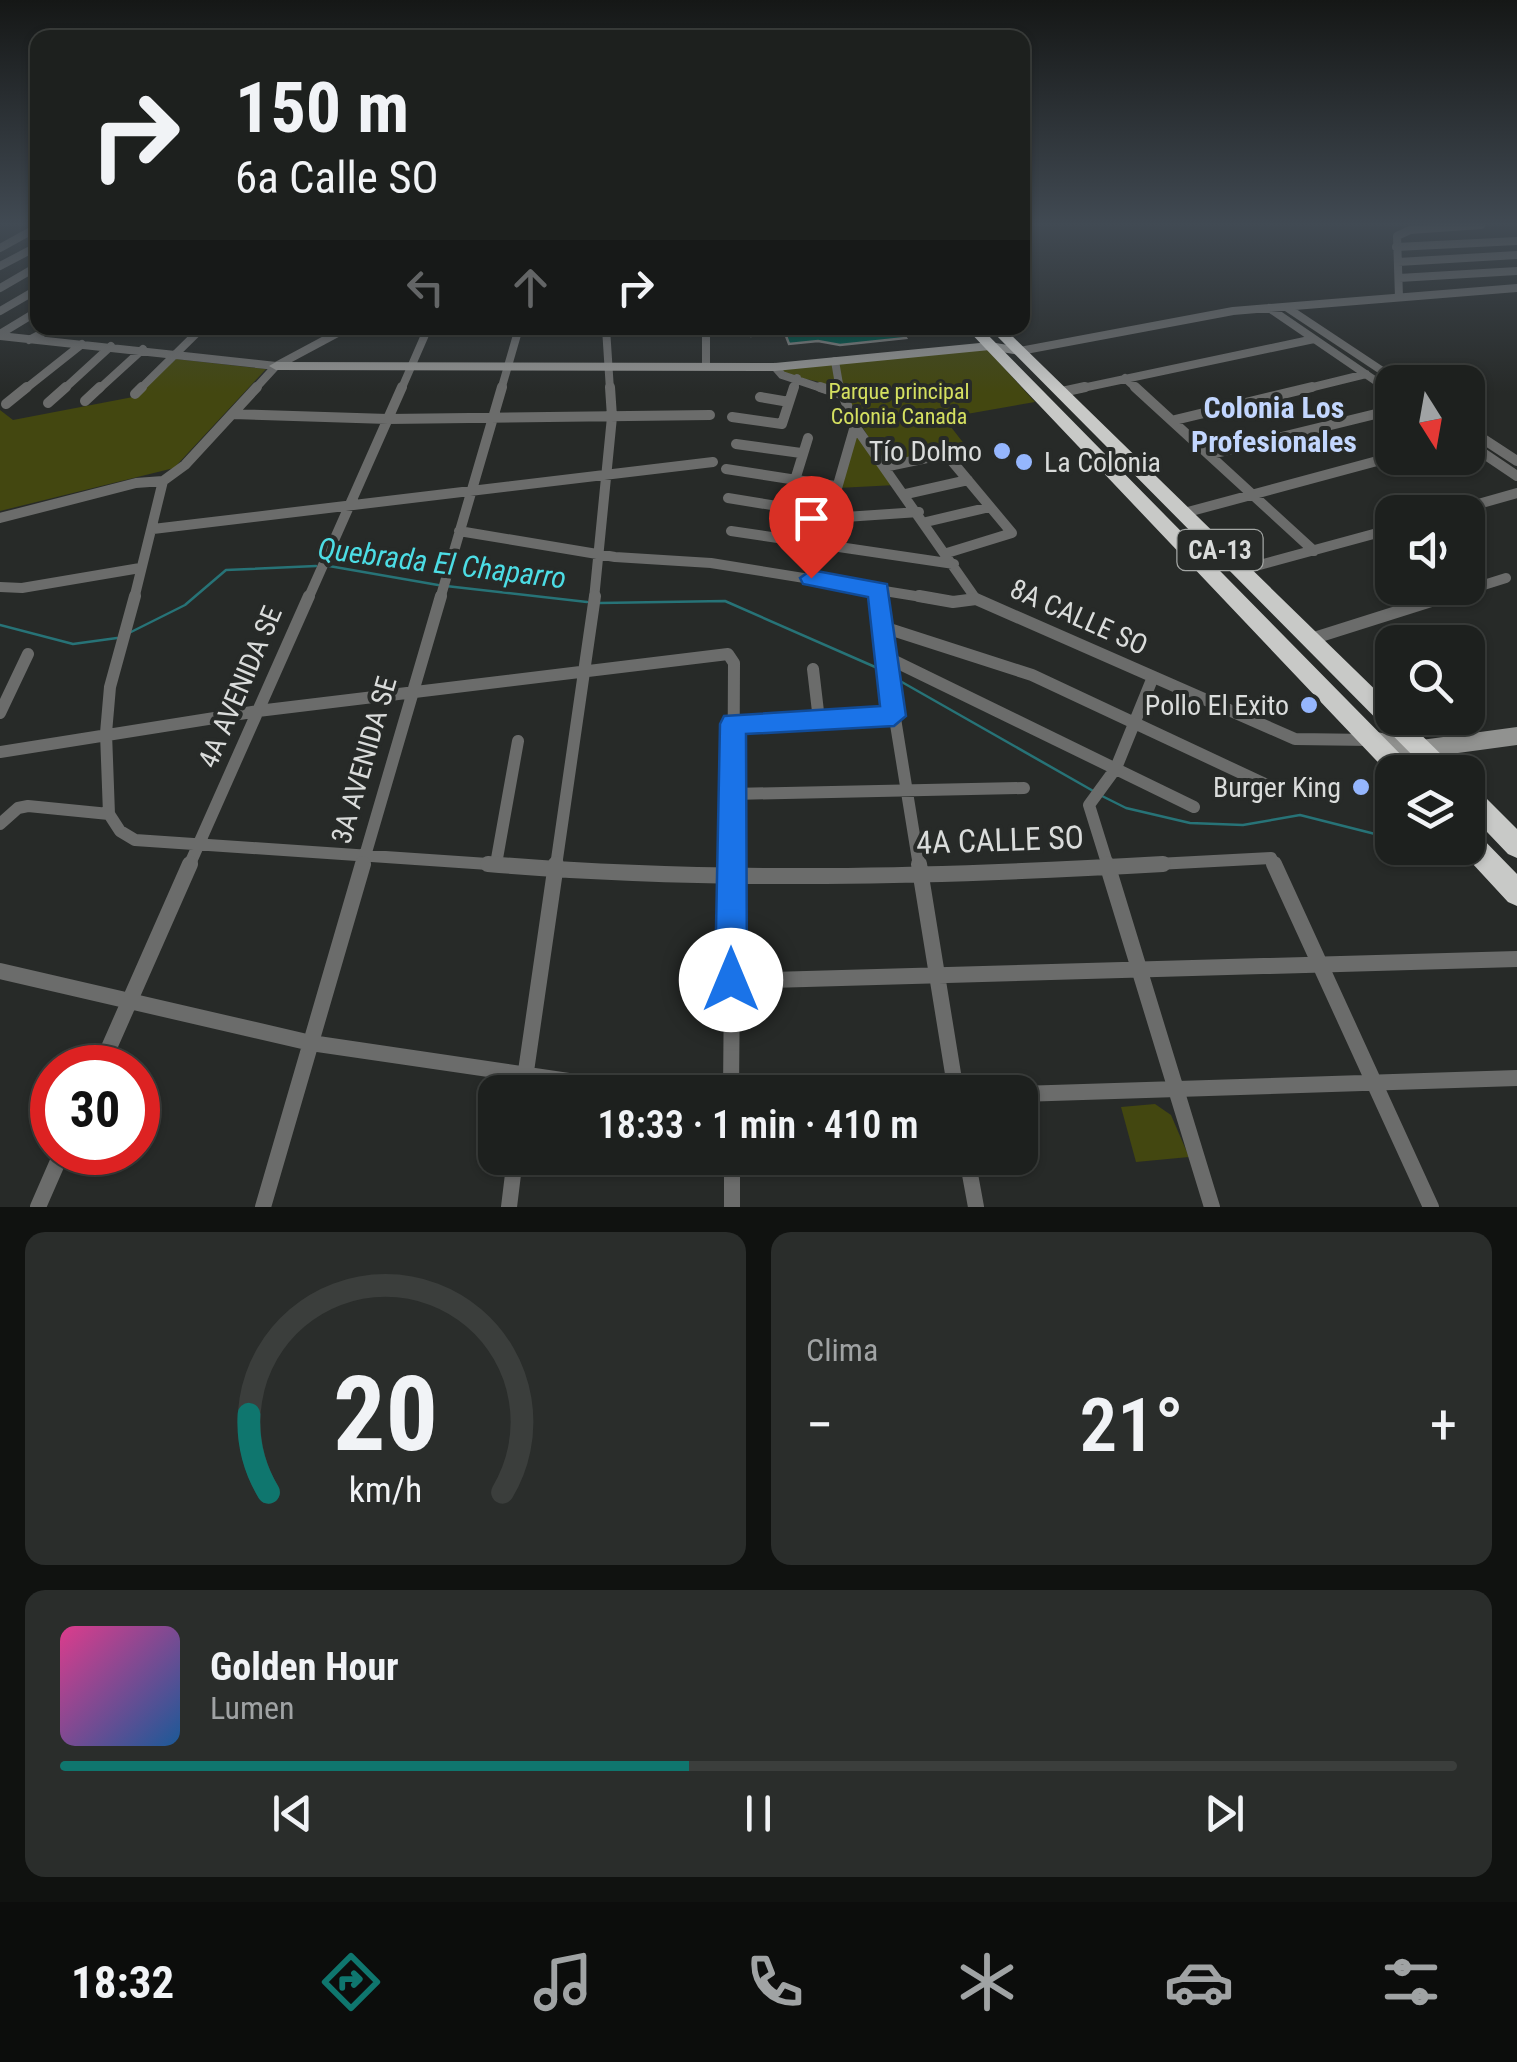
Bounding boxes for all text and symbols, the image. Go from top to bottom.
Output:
text: 150 m [235,67,409,149]
icon: right [70,70,200,200]
text: 6a Calle SO [235,151,439,204]
icon: left [398,260,453,315]
icon: ahead [503,260,558,315]
icon: right [608,260,663,315]
north arrow [1375,365,1485,475]
map controls [1375,365,1485,865]
park label: Parque principal Colonia Canada [828,379,970,429]
district label: Colonia Los Profesionales [1191,390,1357,459]
place label: Tío Dolmo [869,435,982,468]
marker: Tío Dolmo [991,440,1013,462]
place label: La Colonia [1044,446,1161,479]
marker: La Colonia [1013,451,1035,473]
pin [769,476,854,579]
icon: arrive [784,491,839,546]
button: sound [1375,495,1485,605]
water label: Quebrada El Chaparro [316,530,568,596]
road number: CA-13 [1178,530,1262,570]
street label: 8A CALLE SO [1005,572,1153,662]
street label: 4A AVENIDA SE [191,601,289,773]
button: search [1375,625,1485,735]
street label: 3A AVENIDA SE [324,673,404,847]
place label: Pollo El Exito [1145,689,1289,722]
marker: Pollo El Exito [1298,694,1320,716]
button: layers [1375,755,1485,865]
place label: Burger King [1213,771,1341,804]
marker: Burger King [1350,776,1372,798]
street label: 4A CALLE SO [916,818,1084,862]
position arrow [679,928,783,1032]
speed limit sign: 30 [30,1045,160,1175]
text: 18:33 · 1 min · 410 m [598,1103,918,1147]
text: Clima [806,1331,878,1369]
text: 20 [333,1354,438,1475]
text: 21° [1079,1381,1184,1469]
text: − [806,1393,834,1457]
text: + [1430,1393,1457,1457]
text: km/h [349,1469,422,1511]
text: Golden Hour [210,1645,399,1689]
text: Lumen [210,1689,295,1727]
icon: previous [265,1786,320,1841]
icon: pause [731,1786,786,1841]
icon: next [1197,1786,1252,1841]
icon: directions [316,1947,386,2017]
icon: music [528,1947,598,2017]
icon: phone [740,1947,810,2017]
icon: climate [952,1947,1022,2017]
icon: car [1164,1947,1234,2017]
icon: filters [1376,1947,1446,2017]
text: 18:32 [71,1956,174,2009]

